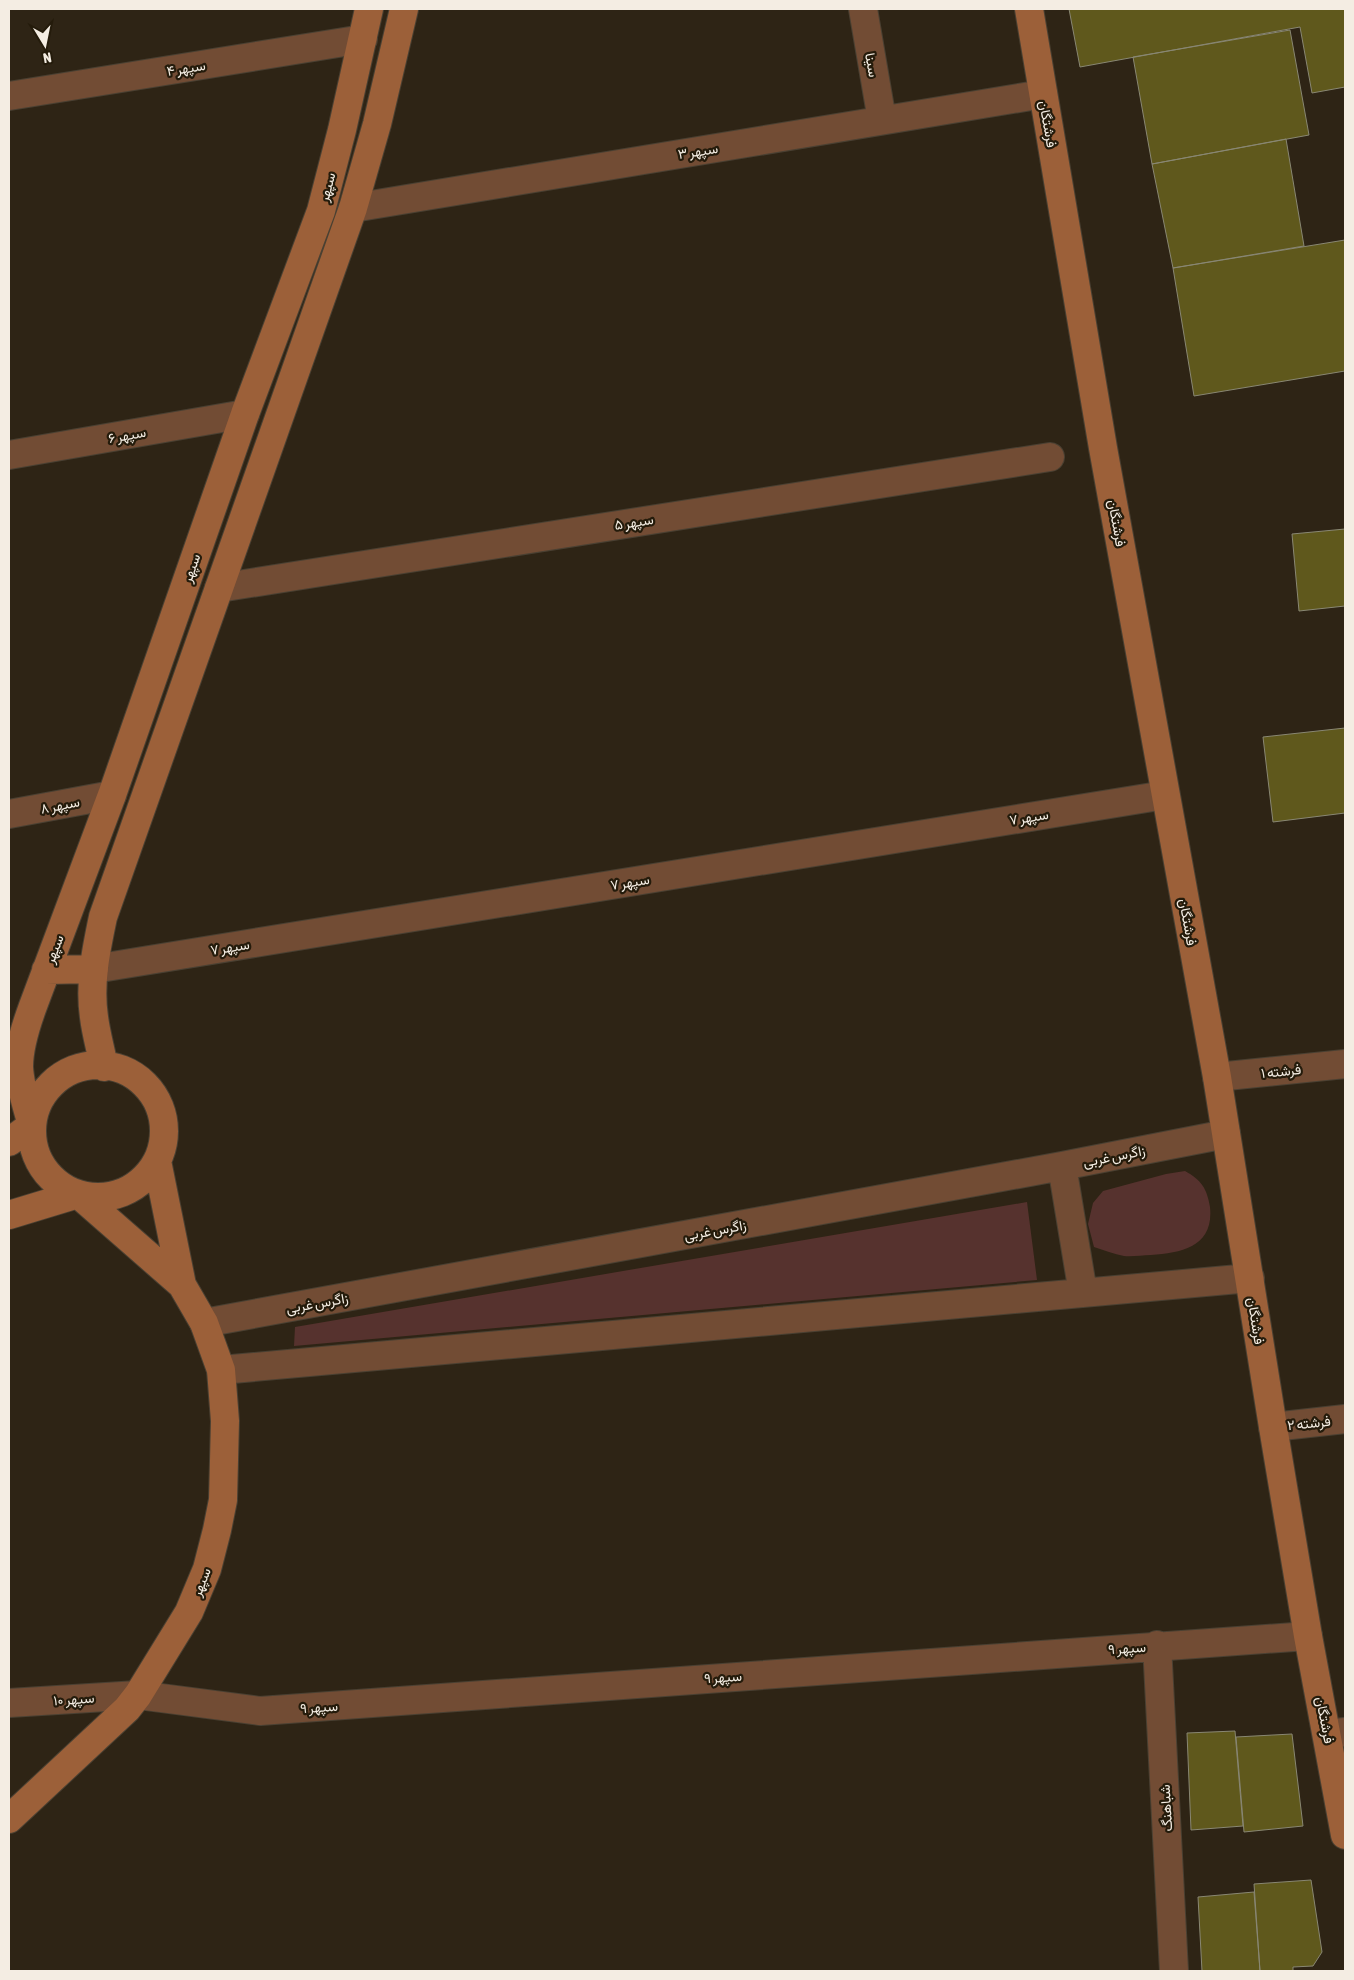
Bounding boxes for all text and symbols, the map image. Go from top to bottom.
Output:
north arrow [20,20,70,70]
text: N [42,49,53,66]
street label: سینا [862,52,882,78]
street label: سپهر ۴ [165,57,207,81]
street label: فرشتگان [1035,99,1060,149]
street label: سپهر ۳ [677,140,720,164]
street label: سپهر [315,171,340,205]
street label: سپهر ۶ [107,424,147,448]
street label: فرشتگان [1104,498,1129,548]
street label: سپهر ۵ [613,511,655,535]
street label: سپهر [178,552,205,586]
street label: سپهر ۸ [39,793,81,819]
street label: سپهر ۷ [1008,806,1050,830]
street label: سپهر ۷ [609,871,651,895]
street label: فرشتگان [1175,897,1200,947]
street label: سپهر [41,932,69,967]
street label: سپهر ۷ [209,936,251,960]
street label: فرشته ۱ [1260,1061,1302,1082]
street label: زاگرس غربی [1082,1142,1147,1171]
street label: زاگرس غربی [683,1217,748,1244]
street label: زاگرس غربی [285,1290,350,1317]
street label: فرشتگان [1243,1296,1268,1346]
street label: فرشته ۲ [1286,1413,1332,1434]
street label: سپهر [188,1565,216,1600]
street label: سپهر ۹ [1108,1639,1147,1659]
street label: سپهر ۹ [704,1668,743,1688]
street label: سپهر ۱۰ [53,1690,95,1710]
street label: فرشتگان [1312,1695,1337,1745]
street label: سپهر ۹ [300,1698,339,1718]
street label: شباهنگ [1157,1784,1176,1832]

